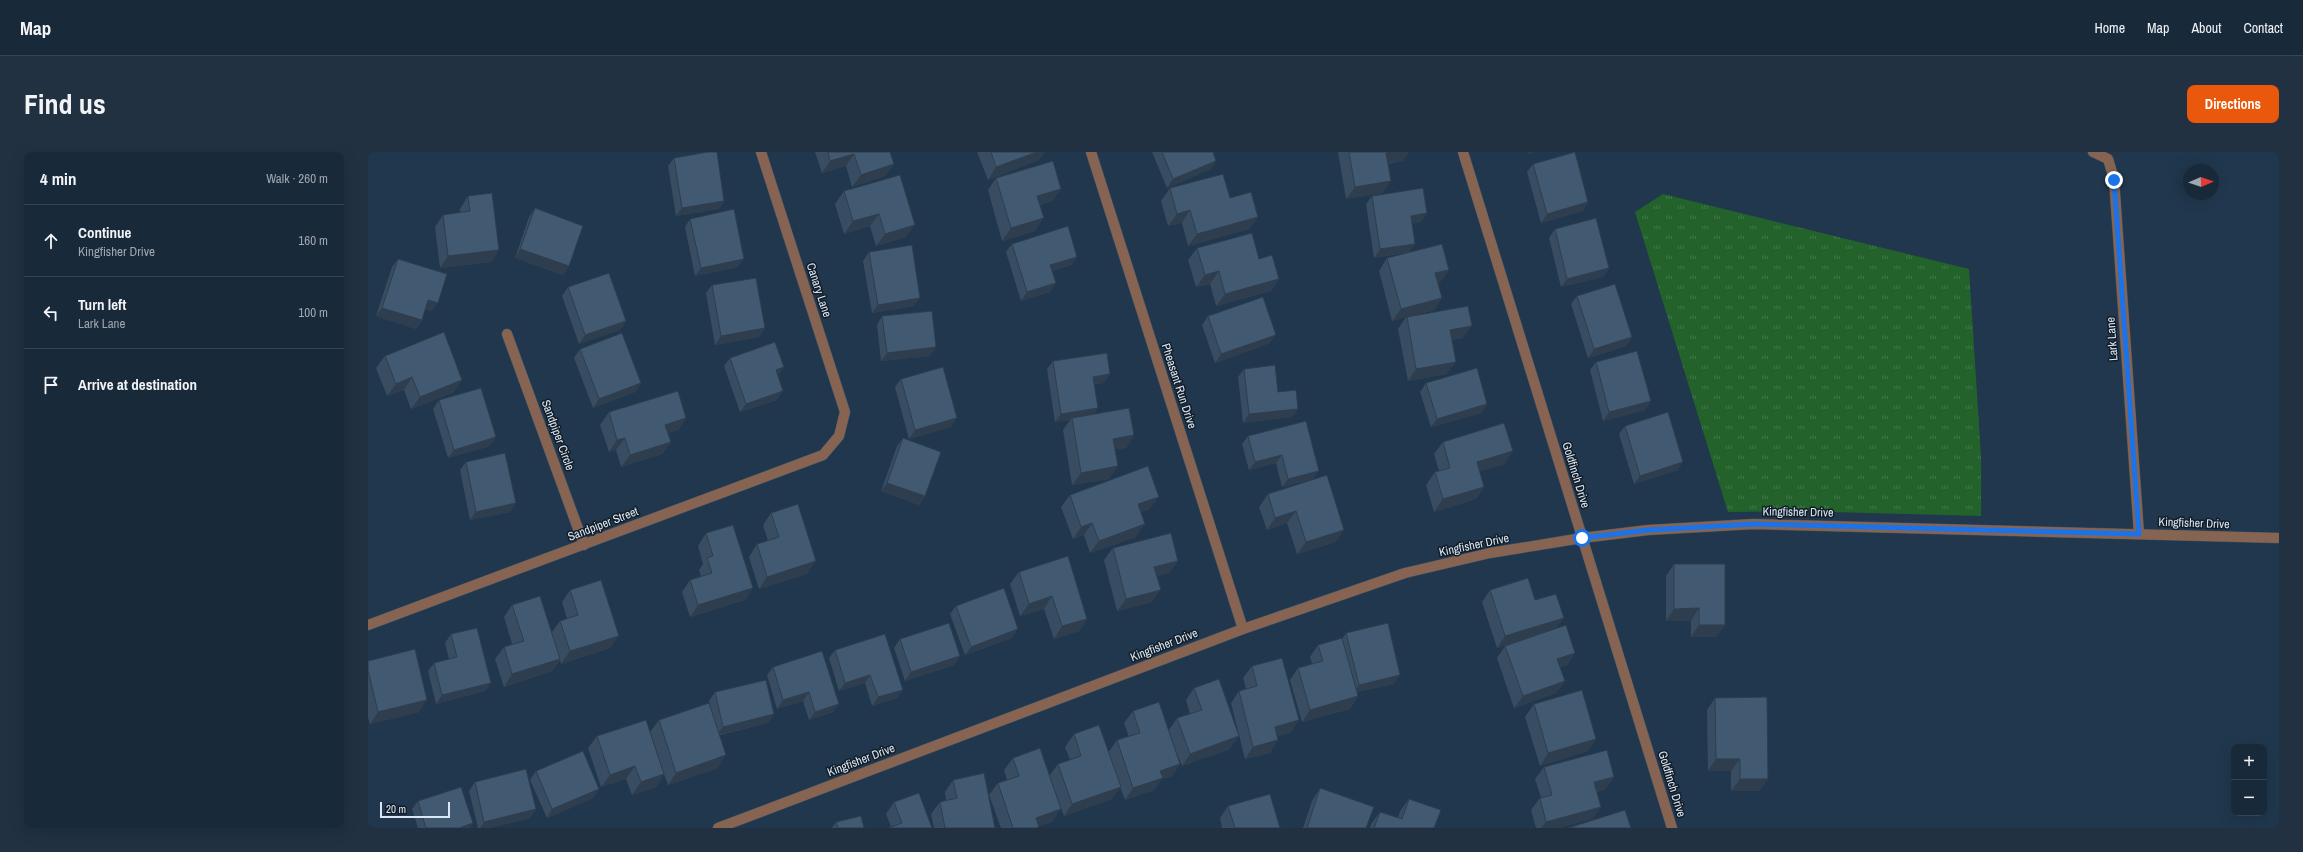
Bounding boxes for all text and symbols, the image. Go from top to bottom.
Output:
text: Map [20,15,51,41]
text: Home [2094,19,2125,37]
text: Map [2147,19,2169,37]
text: About [2191,19,2221,37]
text: Contact [2243,19,2283,37]
text: Find us [24,85,106,123]
button: Directions [2187,85,2279,123]
north arrow [2183,164,2219,200]
text: 4 min [40,167,76,190]
text: Walk · 260 m [266,170,328,187]
route end [2105,171,2123,189]
text: Continue [78,222,131,243]
icon: ahead [40,230,62,252]
text: 160 m [298,232,328,249]
text: Kingfisher Drive [78,243,155,260]
street label: Canary Lane [803,261,835,319]
text: Turn left [78,294,126,315]
icon: left [40,302,62,324]
text: 100 m [298,304,328,321]
text: Lark Lane [78,315,125,332]
street label: Lark Lane [2102,317,2122,361]
street label: Pheasant Run Drive [1158,341,1200,431]
icon: arrive [40,374,62,396]
text: Arrive at destination [78,374,197,395]
street label: Sandpiper Circle [538,398,578,472]
street label: Goldfinch Drive [1558,440,1594,510]
street label: Sandpiper Street [565,503,641,545]
street label: Kingfisher Drive [1762,503,1834,521]
street label: Kingfisher Drive [2158,514,2230,532]
route start [1573,529,1591,547]
street label: Kingfisher Drive [1438,530,1510,560]
street label: Kingfisher Drive [1128,625,1200,665]
street label: Kingfisher Drive [825,740,897,780]
map controls [2231,744,2267,816]
button: + [2231,744,2267,780]
street label: Goldfinch Drive [1654,749,1690,819]
button: − [2231,780,2267,816]
scale bar [380,800,450,819]
text: 20 m [386,802,406,816]

